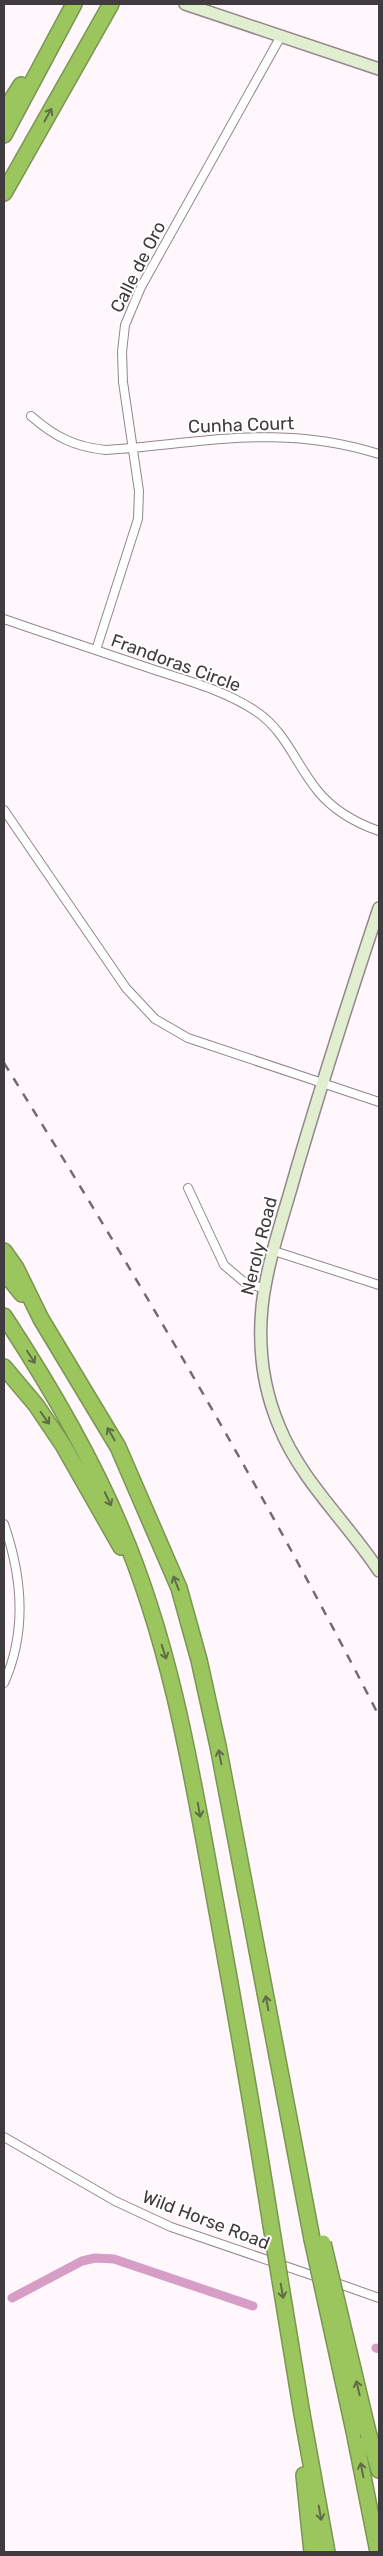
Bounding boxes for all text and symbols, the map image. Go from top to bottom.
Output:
one-way arrow [43,108,53,123]
street label: Calle de Oro [106,218,170,316]
street label: Cunha Court [188,412,294,438]
street label: Frandoras Circle [108,629,244,697]
street label: Neroly Road [236,1195,282,1297]
one-way arrow [25,1350,36,1364]
one-way arrow [40,1411,50,1425]
one-way arrow [105,1427,115,1442]
one-way arrow [103,1492,113,1507]
one-way arrow [171,1575,180,1590]
one-way arrow [160,1643,169,1659]
one-way arrow [215,1749,224,1765]
one-way arrow [194,1802,204,1818]
one-way arrow [262,1995,271,2011]
street label: Wild Horse Road [139,2186,273,2254]
one-way arrow [278,2282,288,2298]
one-way arrow [353,2381,362,2397]
one-way arrow [356,2462,366,2478]
one-way arrow [315,2505,325,2521]

